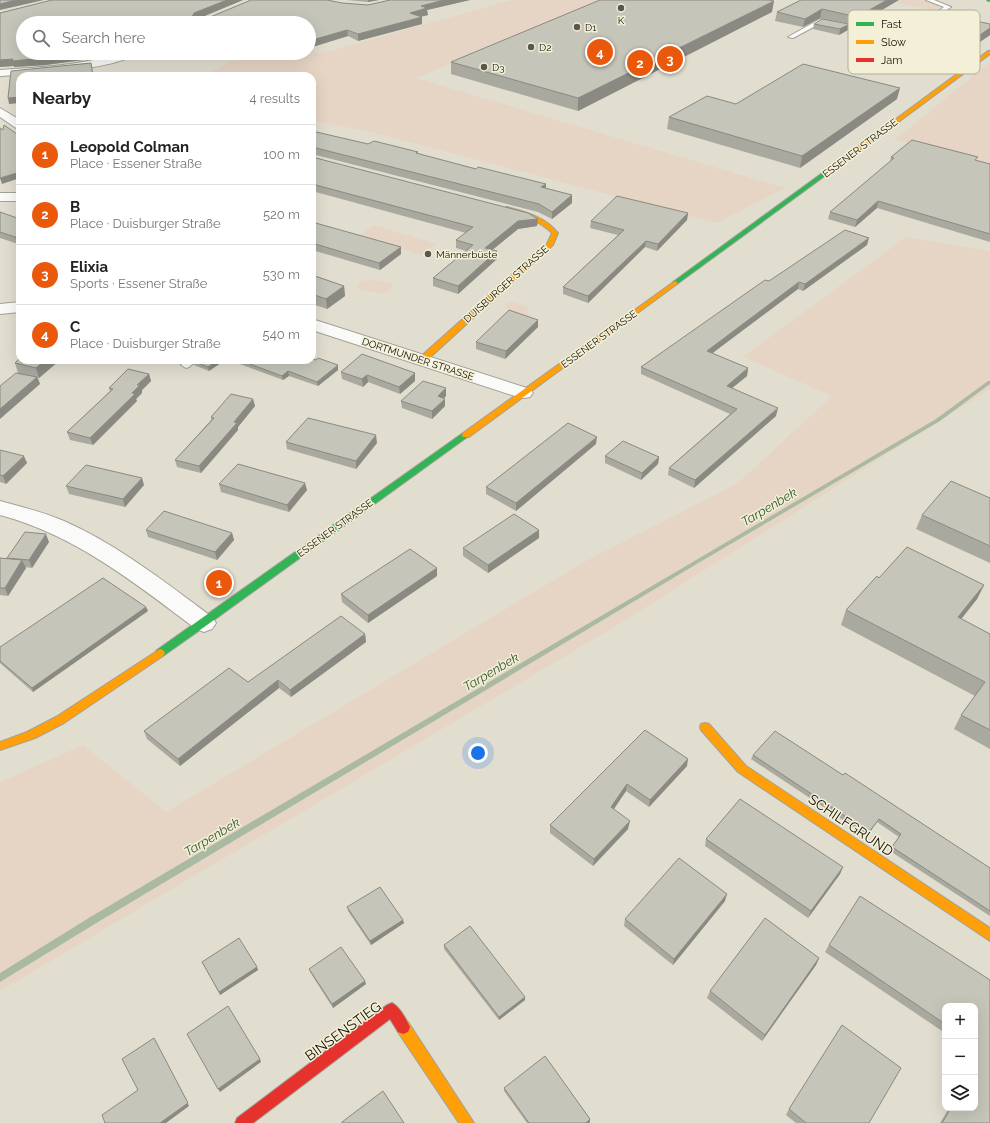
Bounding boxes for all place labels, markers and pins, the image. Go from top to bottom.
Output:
marker: K [616,3,626,13]
place label: K [618,15,625,26]
marker: D1 [572,22,582,32]
place label: D1 [585,22,597,33]
pin: 4 [587,37,613,67]
marker: D2 [526,42,536,52]
place label: D2 [539,42,551,53]
pin: 3 [657,44,683,74]
pin: 2 [627,48,653,78]
marker: D3 [479,62,489,72]
place label: D3 [492,62,505,73]
marker: Männerbüste [423,249,433,259]
place label: Männerbüste [436,249,497,260]
pin: 1 [206,568,232,598]

